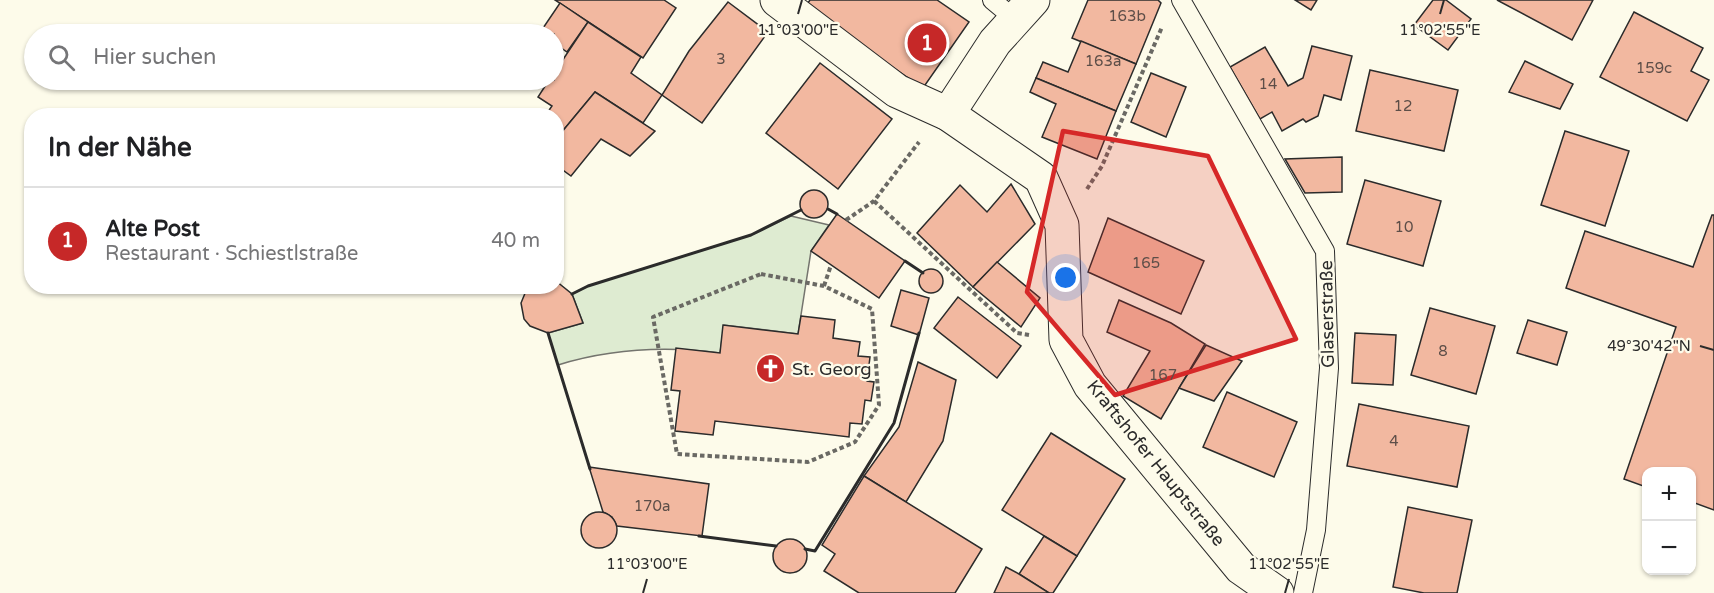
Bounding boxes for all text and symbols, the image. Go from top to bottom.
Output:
house number: 163b [1108,7,1146,25]
pin: 1 [908,20,946,66]
text: 11°03'00"E [757,21,839,39]
text: 11°02'55"E [1399,21,1481,39]
search box [24,24,564,90]
icon: search [45,41,78,74]
text: Hier suchen [93,44,216,70]
house number: 3 [716,50,726,68]
house number: 163a [1085,52,1121,70]
house number: 159c [1636,59,1672,77]
house number: 14 [1259,75,1277,93]
house number: 12 [1394,97,1412,115]
text: In der Nähe [48,132,192,163]
text: Alte Post [105,216,200,242]
house number: 10 [1395,218,1413,236]
text: 1 [61,229,74,253]
text: 40 m [491,229,540,253]
text: Restaurant · Schiestlstraße [105,242,358,266]
house number: 165 [1132,254,1160,272]
street label: Glaserstraße [1315,260,1339,368]
your location [1051,263,1080,292]
text: 49°30'42"N [1607,337,1691,355]
house number: 8 [1438,342,1448,360]
church icon: St. Georg [755,353,787,385]
place label: St. Georg [792,358,872,380]
house number: 167 [1149,366,1177,384]
street label: Kraftshofer Hauptstraße [1082,376,1230,550]
house number: 4 [1389,432,1399,450]
map controls [1642,467,1696,575]
button: + [1642,467,1696,521]
house number: 170a [634,497,670,515]
button: − [1642,521,1696,575]
text: 11°03'00"E [606,555,688,573]
text: 11°02'55"E [1248,555,1330,573]

